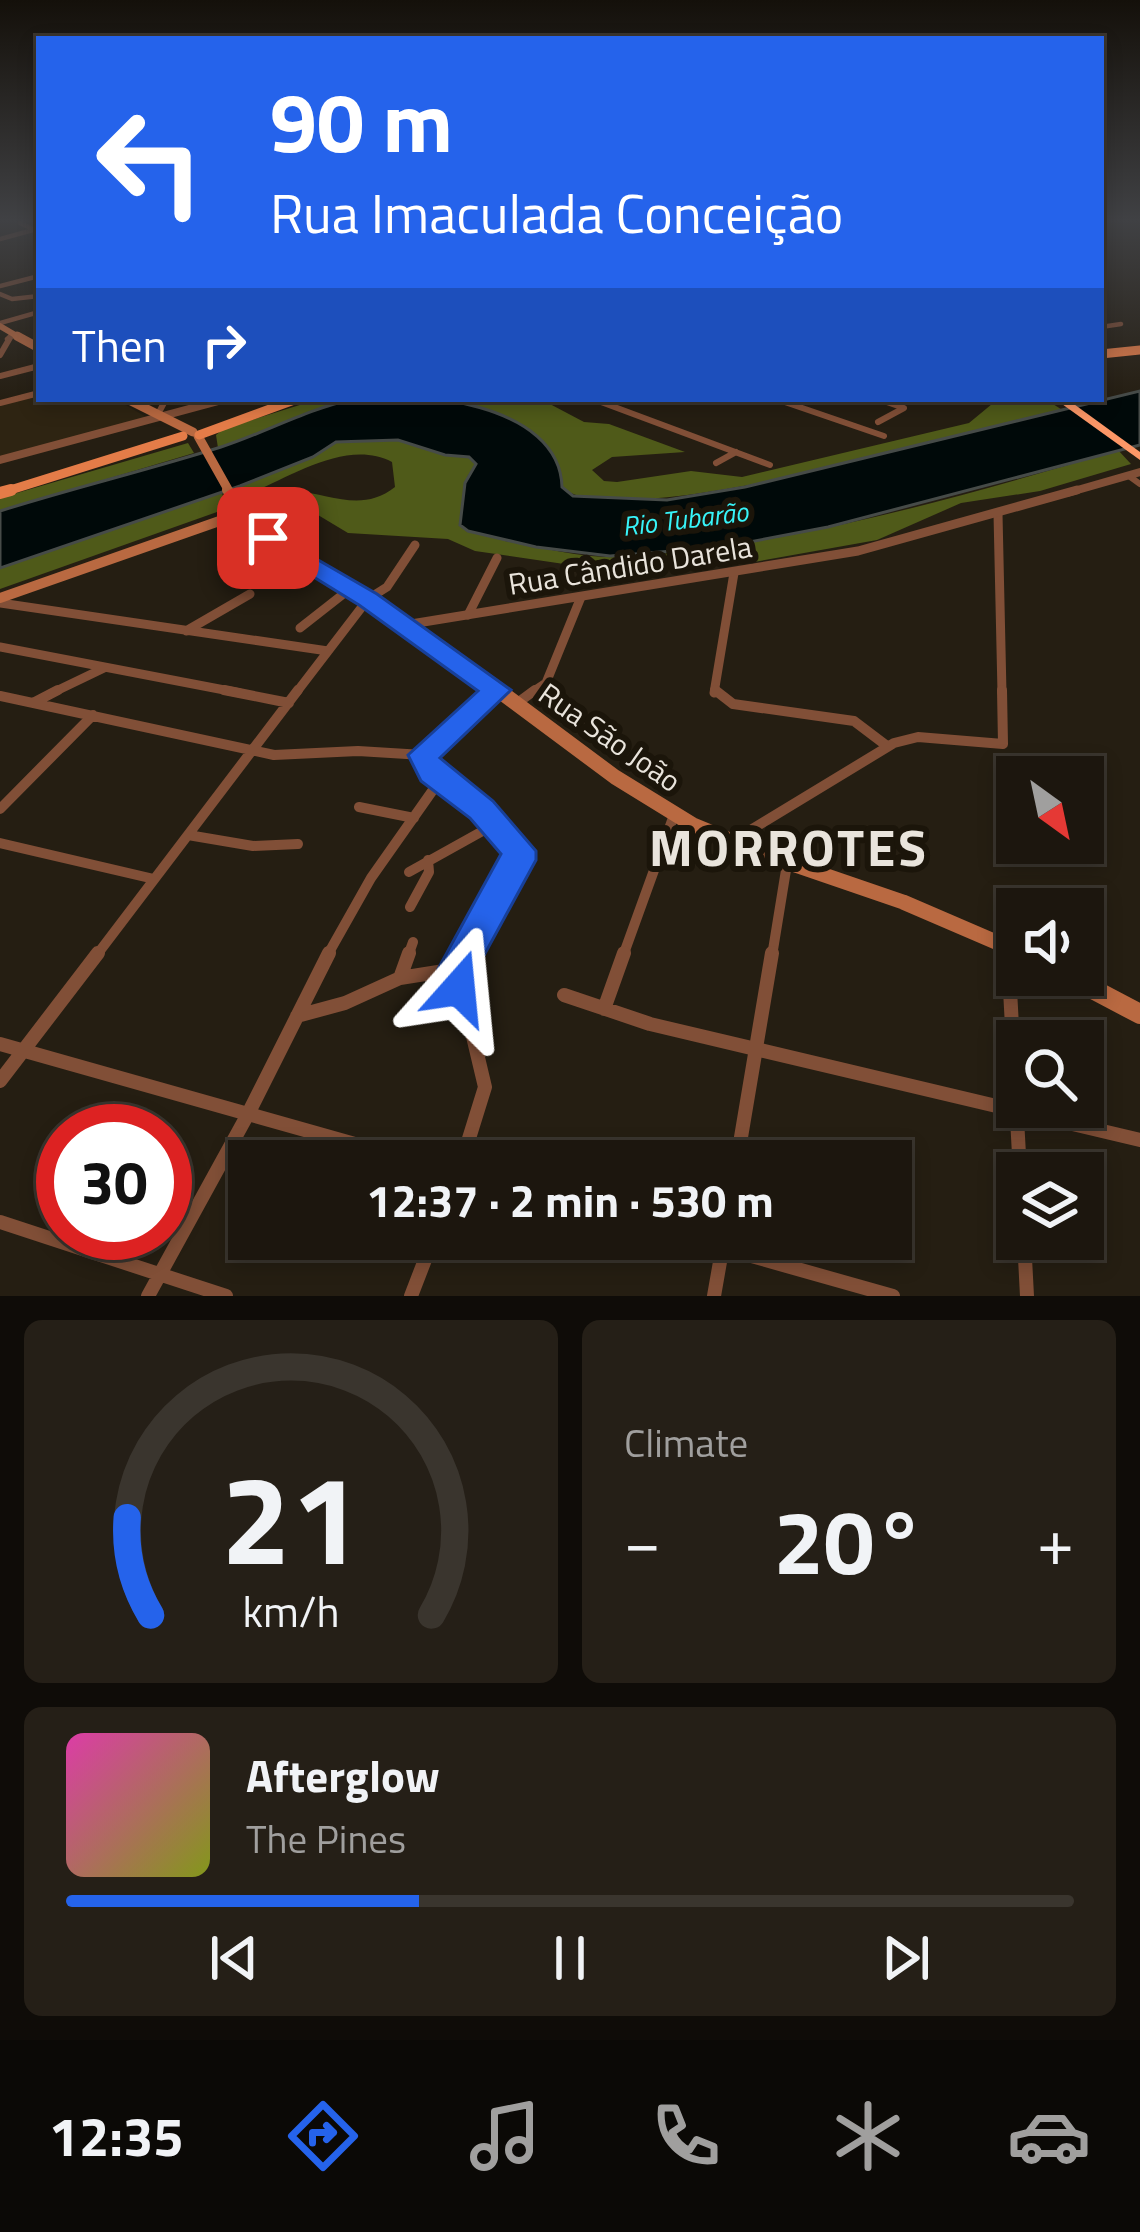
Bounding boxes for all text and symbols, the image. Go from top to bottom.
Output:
text: 90 m [270,57,453,185]
icon: left [72,84,228,240]
text: Rua Imaculada Conceição [270,172,843,254]
text: Then [72,311,167,379]
icon: right [191,312,257,378]
pin [217,487,319,589]
water label: Rio Tubarão [620,490,751,546]
icon: arrive [235,505,301,571]
street label: Rua Cândido Darela [505,523,755,607]
street label: Rua São João [529,671,691,803]
north arrow [996,756,1104,864]
map controls [996,756,1104,1260]
district label: MORROTES [649,808,929,886]
button: sound [996,888,1104,996]
position arrow [396,925,522,1051]
button: search [996,1020,1104,1128]
speed limit sign: 30 [36,1104,192,1260]
button: layers [996,1152,1104,1260]
text: 12:37 · 2 min · 530 m [366,1166,774,1234]
text: Climate [624,1413,748,1472]
text: 21 [221,1423,361,1612]
text: 20° [773,1472,925,1609]
text: − [624,1490,661,1591]
text: + [1037,1490,1074,1591]
text: km/h [242,1577,340,1643]
text: Afterglow [246,1741,440,1809]
text: The Pines [246,1809,406,1868]
icon: previous [201,1925,267,1991]
icon: pause [537,1925,603,1991]
icon: next [873,1925,939,1991]
icon: directions [281,2094,365,2178]
icon: music [463,2094,547,2178]
icon: phone [644,2094,728,2178]
icon: climate [826,2094,910,2178]
icon: car [1007,2094,1091,2178]
text: 12:35 [49,2095,184,2177]

